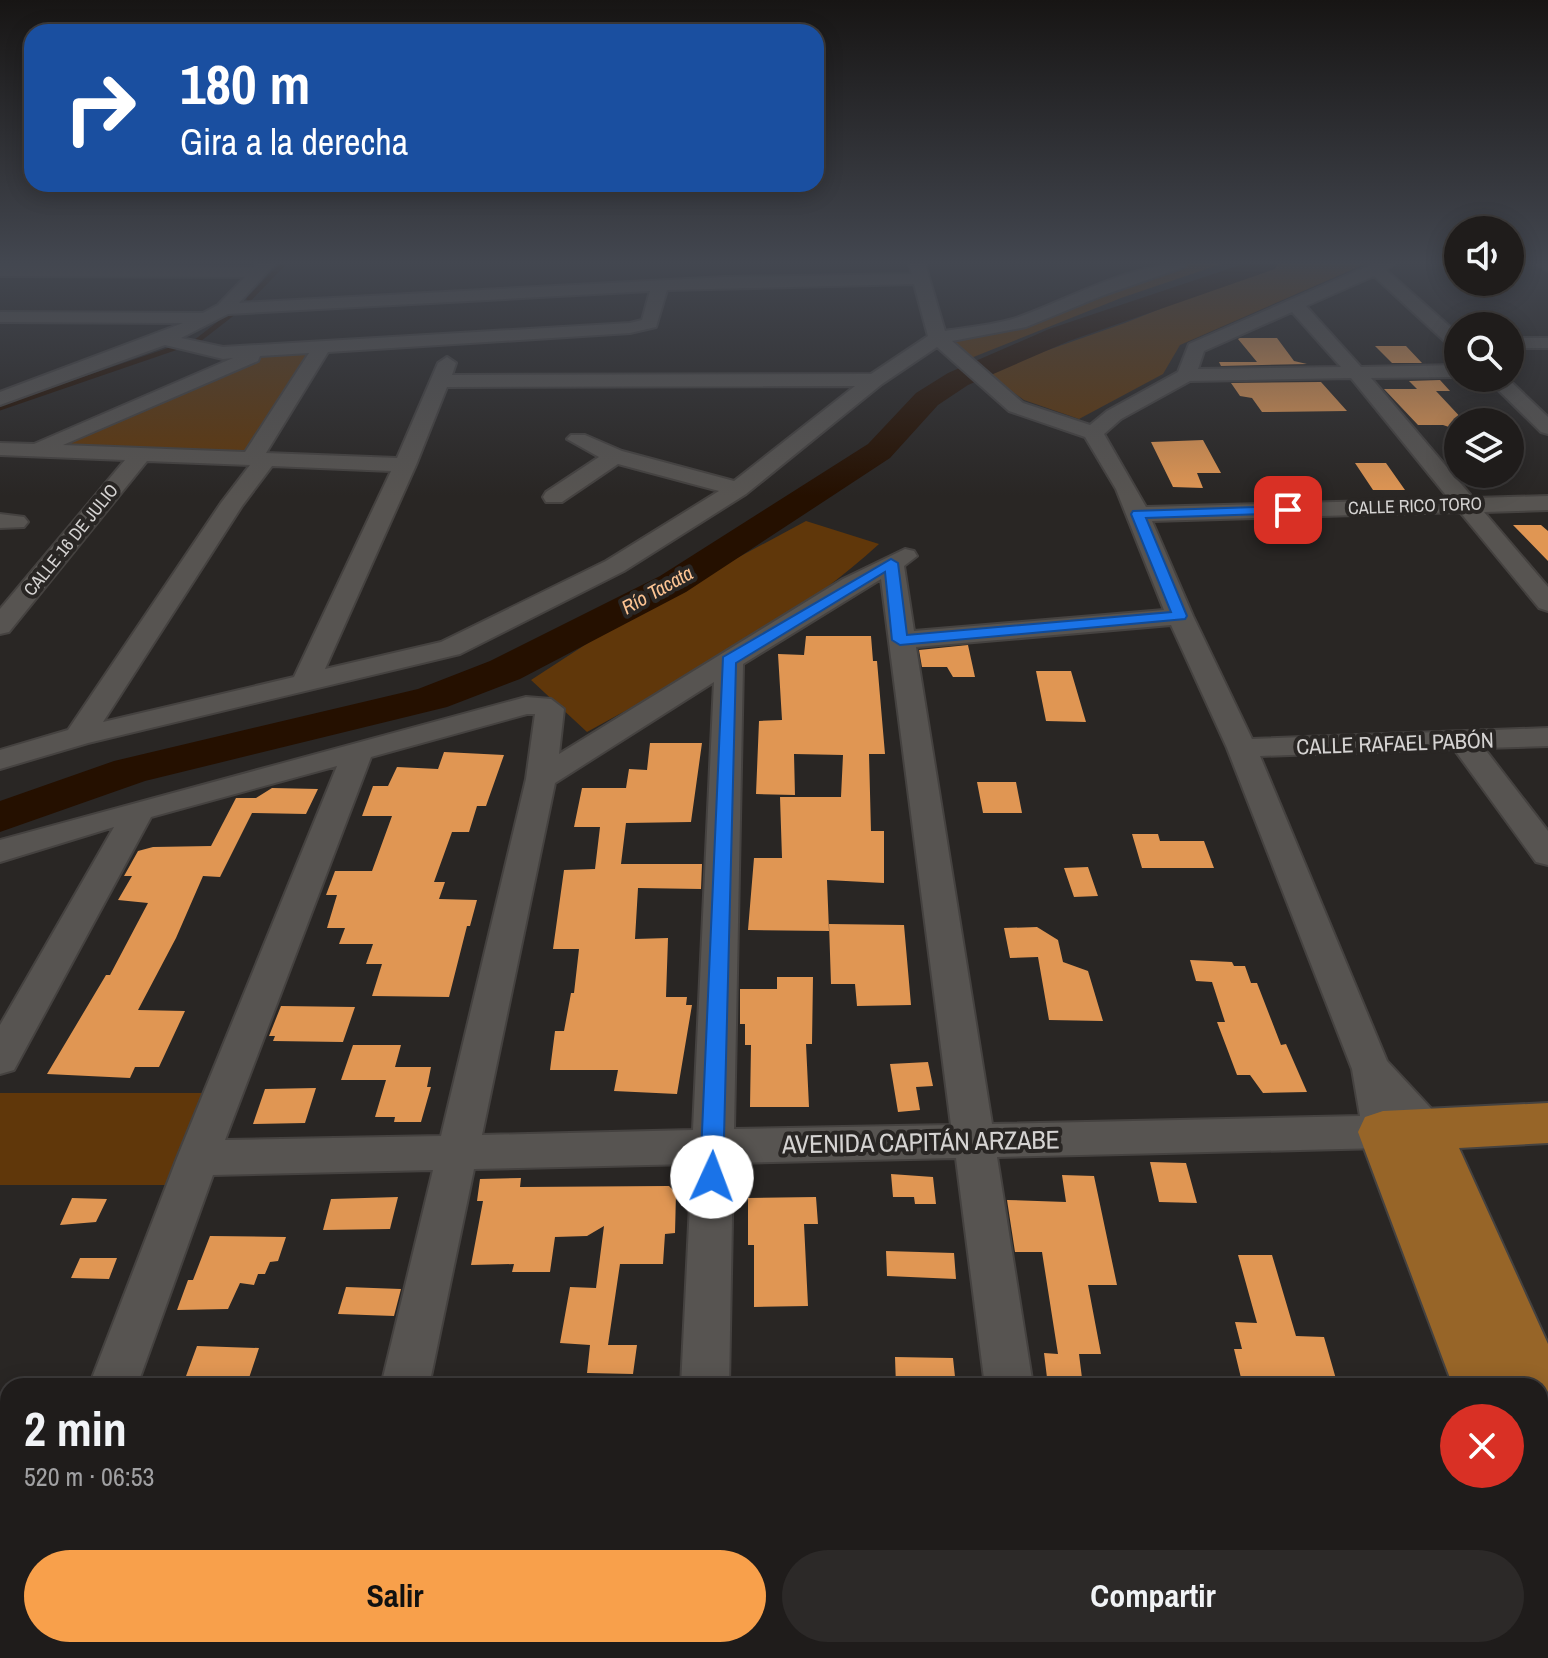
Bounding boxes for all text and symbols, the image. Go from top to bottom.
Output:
text: 180 m [180,46,310,121]
icon: right [48,56,152,160]
text: Gira a la derecha [180,118,408,166]
map controls [1444,216,1524,488]
button: sound [1444,216,1524,296]
button: search [1444,312,1524,392]
button: layers [1444,408,1524,488]
pin [1254,476,1322,544]
street label: CALLE 16 DE JULIO [18,478,124,601]
icon: arrive [1266,488,1310,532]
street label: CALLE RICO TORO [1348,491,1482,520]
water label: Río Tacata [616,559,697,620]
street label: CALLE RAFAEL PABÓN [1296,725,1494,761]
street label: AVENIDA CAPITÁN ARZABE [781,1122,1060,1161]
position arrow [670,1135,754,1219]
text: 2 min [24,1396,127,1461]
button: close [1440,1404,1524,1488]
text: 520 m · 06:53 [24,1459,154,1494]
button: Salir [24,1550,766,1642]
button: Compartir [782,1550,1524,1642]

